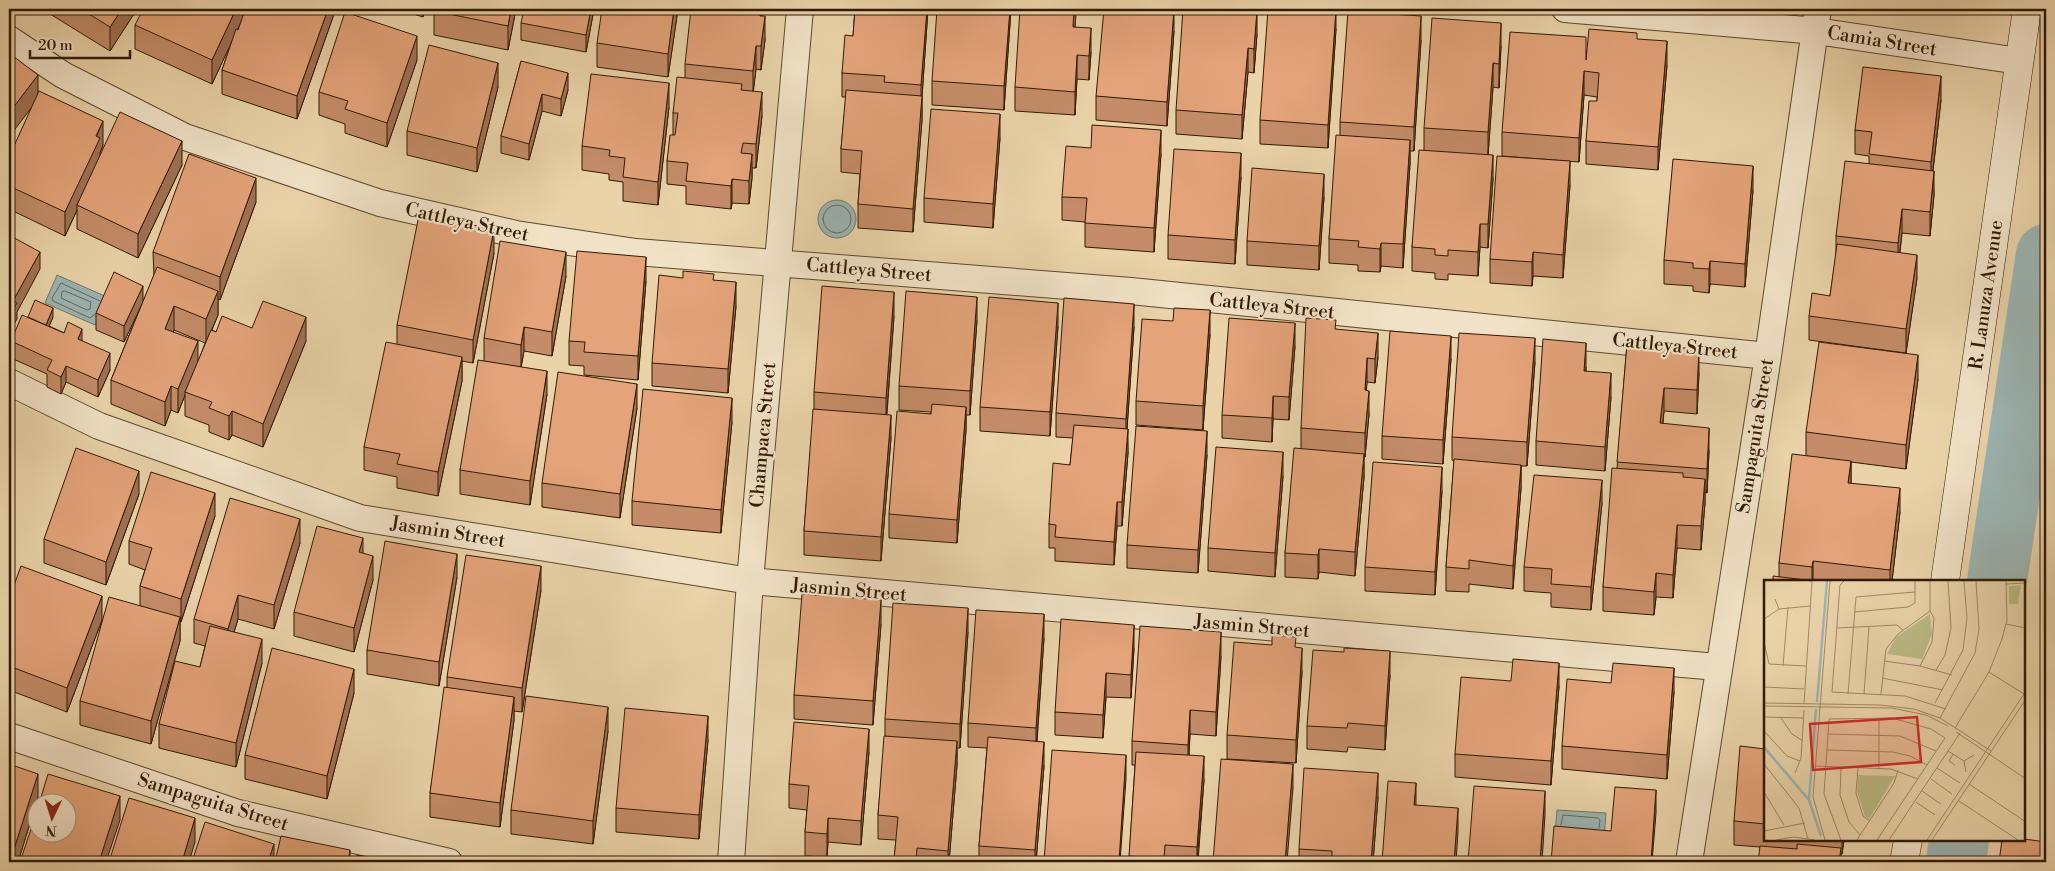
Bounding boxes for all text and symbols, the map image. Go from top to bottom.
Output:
street label: Camia Street [1825,20,1939,62]
scale bar [30,28,130,60]
text: 20 m [38,36,73,55]
street label: Cattleya Street [403,197,531,247]
street label: R. Lanuza Avenue [1964,219,2008,371]
street label: Cattleya Street [805,253,933,287]
street label: Cattleya Street [1208,287,1336,325]
street label: Cattleya Street [1611,327,1739,365]
street label: Sampaguita Street [1731,357,1779,515]
street label: Champaca Street [745,361,781,509]
street label: Jasmin Street [388,511,507,553]
street label: Jasmin Street [789,573,908,607]
inset map [1764,580,2025,841]
street label: Jasmin Street [1192,609,1311,643]
street label: Sampaguita Street [135,768,292,836]
north arrow [28,794,78,844]
text: N [45,821,57,839]

